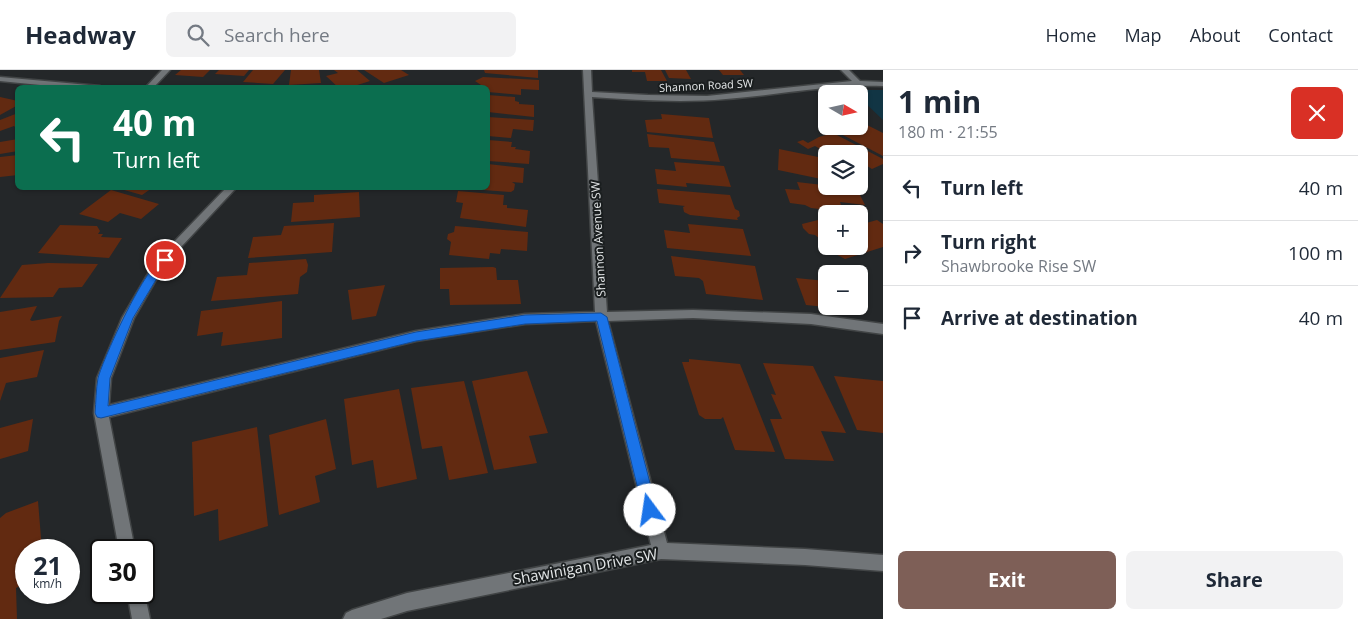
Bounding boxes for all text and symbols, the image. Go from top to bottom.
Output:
search box [166,12,516,57]
text: Headway [25,18,136,51]
icon: search [184,21,212,49]
text: Search here [224,22,330,48]
text: Home [1046,23,1096,47]
text: Map [1124,23,1162,47]
text: About [1190,23,1240,47]
text: Contact [1268,23,1333,47]
street label: Shannon Road SW [659,75,753,95]
text: 1 min [898,81,981,122]
north arrow [818,85,868,135]
map controls [818,85,868,315]
button: close [1291,87,1343,139]
text: 40 m [113,99,196,146]
icon: left [30,105,95,170]
text: 180 m · 21:55 [898,121,998,143]
text: Turn left [113,144,200,174]
button: layers [818,145,868,195]
icon: left [898,174,926,202]
text: Turn left [941,175,1023,201]
text: 40 m [1299,175,1343,201]
street label: Shannon Avenue SW [586,181,610,297]
button: + [818,205,868,255]
text: Turn right [941,229,1036,255]
pin [144,239,186,281]
icon: right [898,239,926,267]
text: 100 m [1288,240,1343,266]
icon: arrive [151,246,179,274]
text: Shawbrooke Rise SW [941,255,1096,277]
button: − [818,265,868,315]
icon: arrive [898,304,926,332]
text: Arrive at destination [941,305,1138,331]
text: 40 m [1299,305,1343,331]
position arrow [623,483,675,535]
speed limit sign: 30 [90,539,155,604]
street label: Shawinigan Drive SW [511,543,659,589]
text: 21 [33,548,62,582]
button: Exit [898,551,1116,609]
button: Share [1126,551,1343,609]
text: km/h [33,575,62,592]

